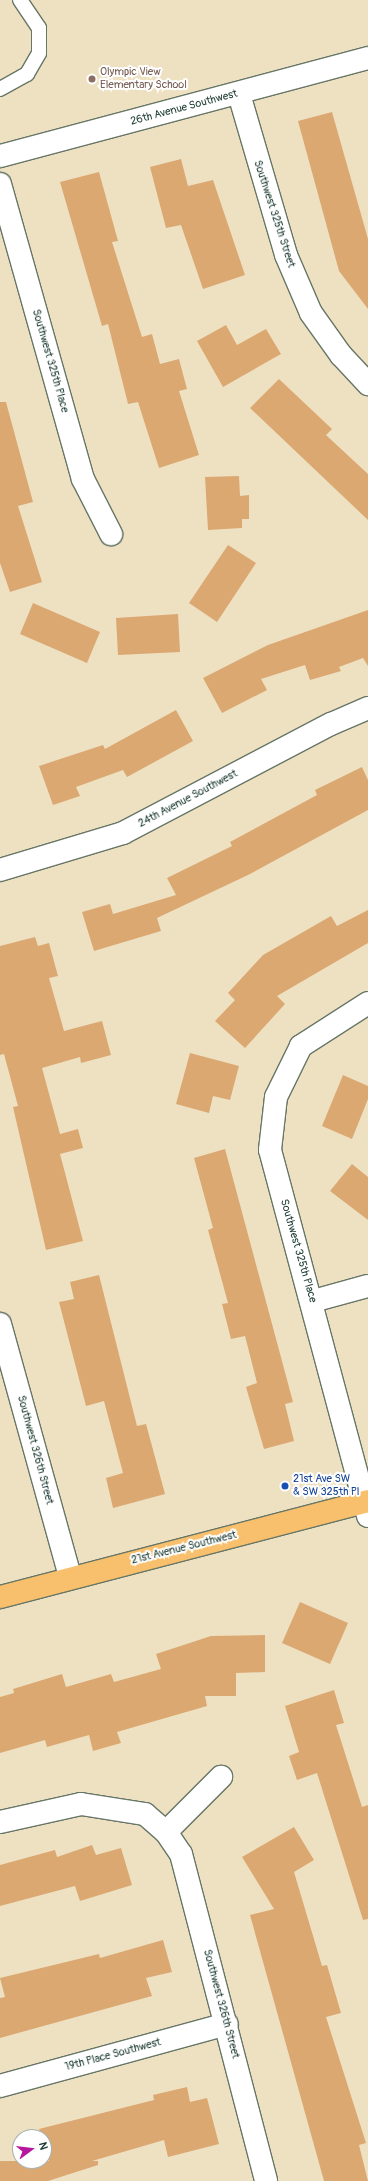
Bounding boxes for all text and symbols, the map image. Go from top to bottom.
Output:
place label: Olympic View Elementary School [100,66,187,92]
marker: Olympic View Elementary School [87,74,97,84]
street label: 26th Avenue Southwest [129,87,239,129]
street label: Southwest 325th Street [250,159,298,269]
street label: Southwest 325th Place [29,308,71,414]
street label: 24th Avenue Southwest [136,767,240,831]
street label: Southwest 325th Place [277,1198,319,1304]
street label: Southwest 326th Street [14,1394,56,1506]
place label: 21st Ave SW & SW 325th Pl [293,1473,359,1499]
marker: 21st Ave SW & SW 325th Pl [280,1481,290,1491]
street label: 21st Avenue Southwest [130,1529,238,1567]
street label: Southwest 326th Street [200,1948,242,2060]
street label: 19th Place Southwest [64,2036,162,2074]
north arrow [12,2129,52,2169]
text: N [36,2141,50,2151]

